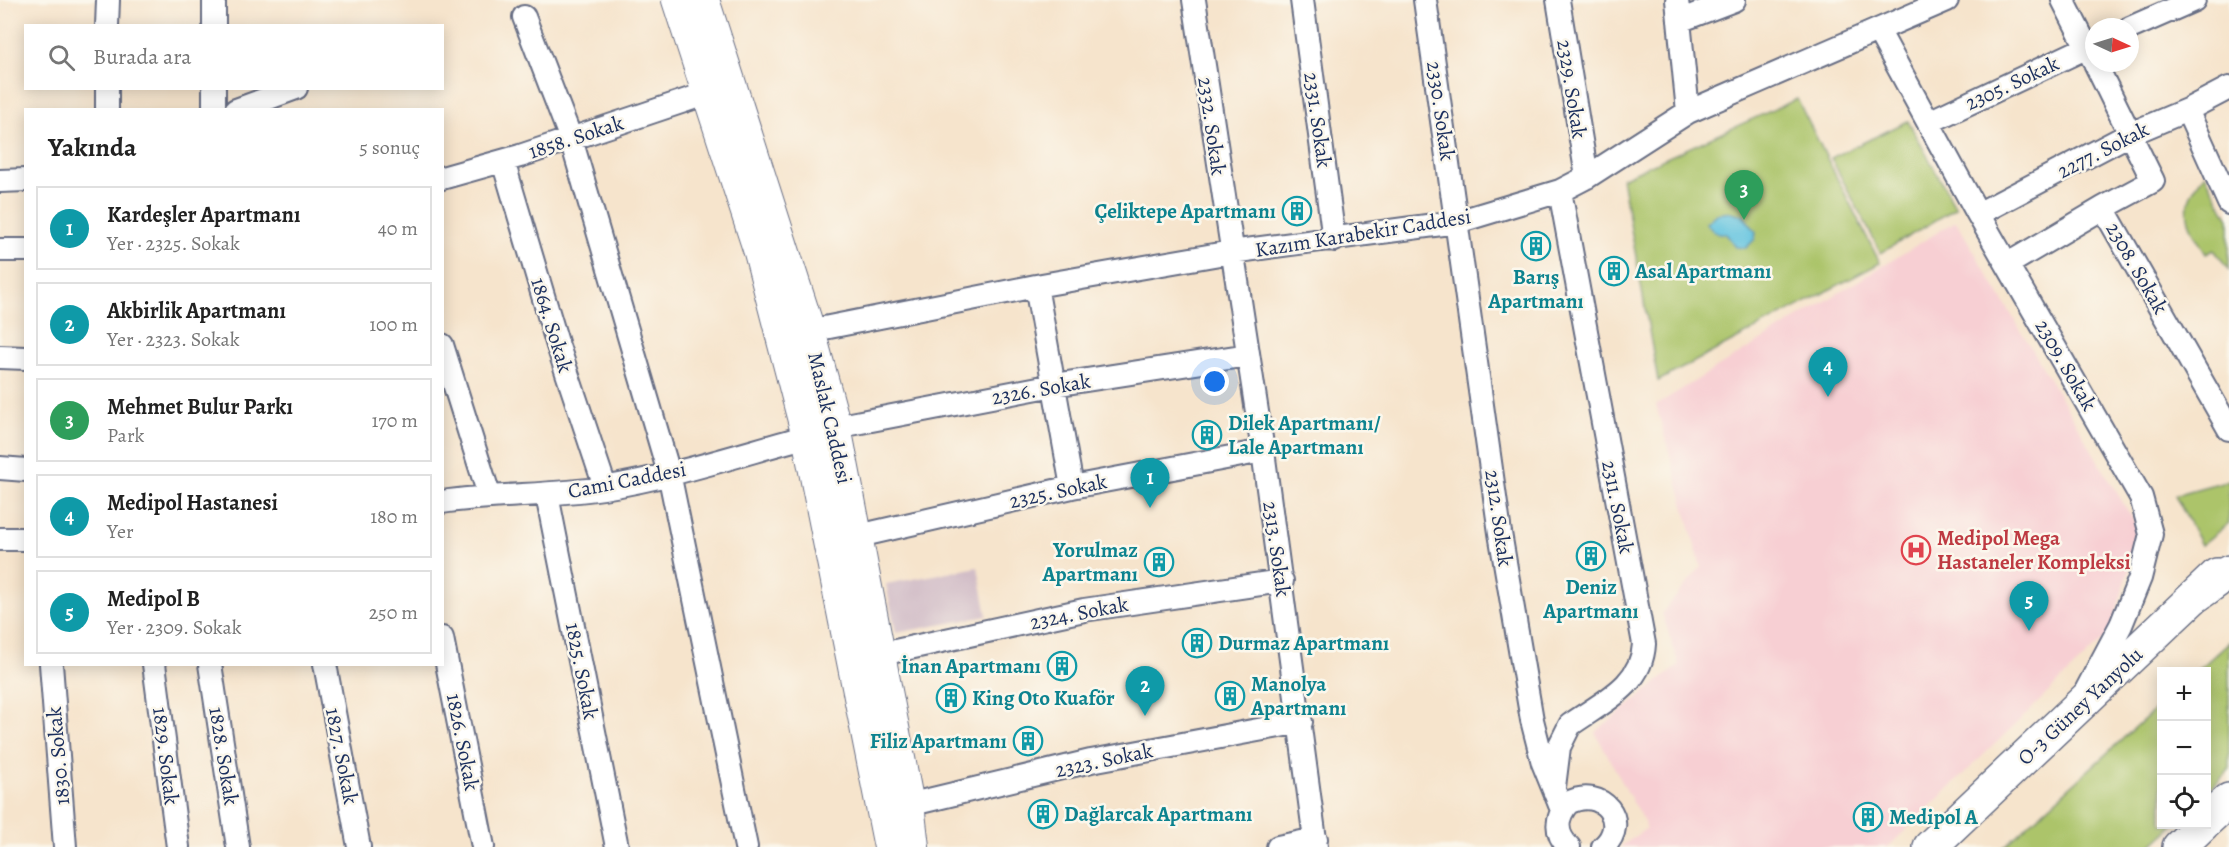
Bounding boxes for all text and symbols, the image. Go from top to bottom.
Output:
north arrow [2085,18,2139,72]
search box [24,24,444,90]
street label: 2329. Sokak [1550,38,1594,141]
icon: search [45,41,78,74]
text: Burada ara [93,42,192,72]
street label: 2305. Sokak [1961,49,2064,117]
street label: 2330. Sokak [1420,59,1462,163]
street label: 2331. Sokak [1297,70,1339,170]
street label: 2332. Sokak [1191,75,1233,178]
street label: 1858. Sokak [525,108,628,165]
street label: 2277. Sokak [2052,115,2154,185]
text: Yakında [48,130,137,165]
text: 5 sonuç [359,134,420,161]
pin: 3 [1724,170,1764,220]
building icon: Çeliktepe Apartmanı [1281,195,1313,227]
place label: Çeliktepe Apartmanı [1095,197,1276,225]
text: Kardeşler Apartmanı [107,200,300,230]
street label: Kazım Karabekir Caddesi [1253,202,1473,264]
text: 1 [66,215,73,242]
text: 40 m [378,215,418,242]
street label: 2308. Sokak [2099,217,2175,319]
text: Yer · 2325. Sokak [107,230,240,257]
building icon: Barış Apartmanı [1520,230,1552,262]
building icon: Asal Apartmanı [1598,255,1630,287]
place label: Asal Apartmanı [1634,257,1771,285]
place label: Barış Apartmanı [1487,263,1584,315]
street label: 1864. Sokak [524,274,580,377]
text: Akbirlik Apartmanı [107,296,286,326]
text: 2 [65,311,74,338]
text: 100 m [369,311,418,338]
street label: 2309. Sokak [2029,314,2104,416]
text: Yer · 2323. Sokak [107,326,240,353]
pin: 4 [1808,348,1848,397]
street label: Maslak Caddesi [801,349,859,487]
street label: 2326. Sokak [989,366,1093,411]
your location [1200,367,1229,396]
text: Mehmet Bulur Parkı [107,392,293,422]
text: 3 [65,407,74,434]
text: 170 m [372,407,418,434]
place label: Dilek Apartmanı/ Lale Apartmanı [1228,409,1381,461]
building icon: Dilek Apartmanı/ Lale Apartmanı [1191,419,1223,451]
text: Park [107,422,145,449]
street label: Cami Caddesi [566,455,689,505]
pin: 1 [1130,458,1170,508]
street label: 2311. Sokak [1595,458,1641,557]
street label: 2325. Sokak [1007,467,1110,515]
street label: 2312. Sokak [1478,468,1520,569]
text: Medipol Hastanesi [107,488,278,518]
street label: 2313. Sokak [1256,499,1298,599]
text: 4 [65,503,74,530]
text: 180 m [370,503,418,530]
text: Yer [107,518,134,545]
place label: Medipol Mega Hastaneler Kompleksi [1937,524,2131,576]
hospital icon: Medipol Mega Hastaneler Kompleksi [1900,534,1932,566]
place label: Yorulmaz Apartmanı [1042,536,1138,588]
building icon: Deniz Apartmanı [1575,540,1607,572]
building icon: Yorulmaz Apartmanı [1143,546,1175,578]
place label: Deniz Apartmanı [1542,573,1639,625]
pin: 5 [2010,582,2048,631]
text: Medipol B [107,584,200,614]
street label: 2324. Sokak [1027,590,1131,636]
text: 5 [65,599,74,626]
text: 250 m [369,599,418,626]
text: Yer · 2309. Sokak [107,614,242,641]
street label: 1825. Sokak [559,620,605,722]
building icon: Durmaz Apartmanı [1181,627,1213,659]
place label: Durmaz Apartmanı [1218,629,1389,657]
street label: O-3 Güney Yanyolu [2011,640,2149,771]
building icon: İnan Apartmanı [1046,650,1078,682]
place label: İnan Apartmanı [901,652,1041,680]
pin: 2 [1126,666,1164,716]
map controls [2157,667,2211,829]
button: + [2157,667,2211,721]
place label: Manolya Apartmanı [1250,670,1346,722]
building icon: Manolya Apartmanı [1214,680,1246,712]
building icon: King Oto Kuaför [935,682,967,714]
place label: King Oto Kuaför [972,684,1115,712]
street label: 1826. Sokak [440,691,486,794]
street label: 1830. Sokak [40,705,76,806]
street label: 1829. Sokak [146,705,186,807]
street label: 1828. Sokak [202,705,246,808]
street label: 1827. Sokak [319,705,365,807]
button: − [2157,721,2211,775]
building icon: Filiz Apartmanı [1012,725,1044,757]
place label: Filiz Apartmanı [870,727,1007,755]
street label: 2323. Sokak [1053,736,1156,784]
button: locate [2157,775,2211,829]
building icon: Dağlarcak Apartmanı [1027,798,1059,830]
place label: Dağlarcak Apartmanı [1064,800,1252,828]
building icon: Medipol A [1852,801,1884,833]
place label: Medipol A [1889,803,1979,831]

